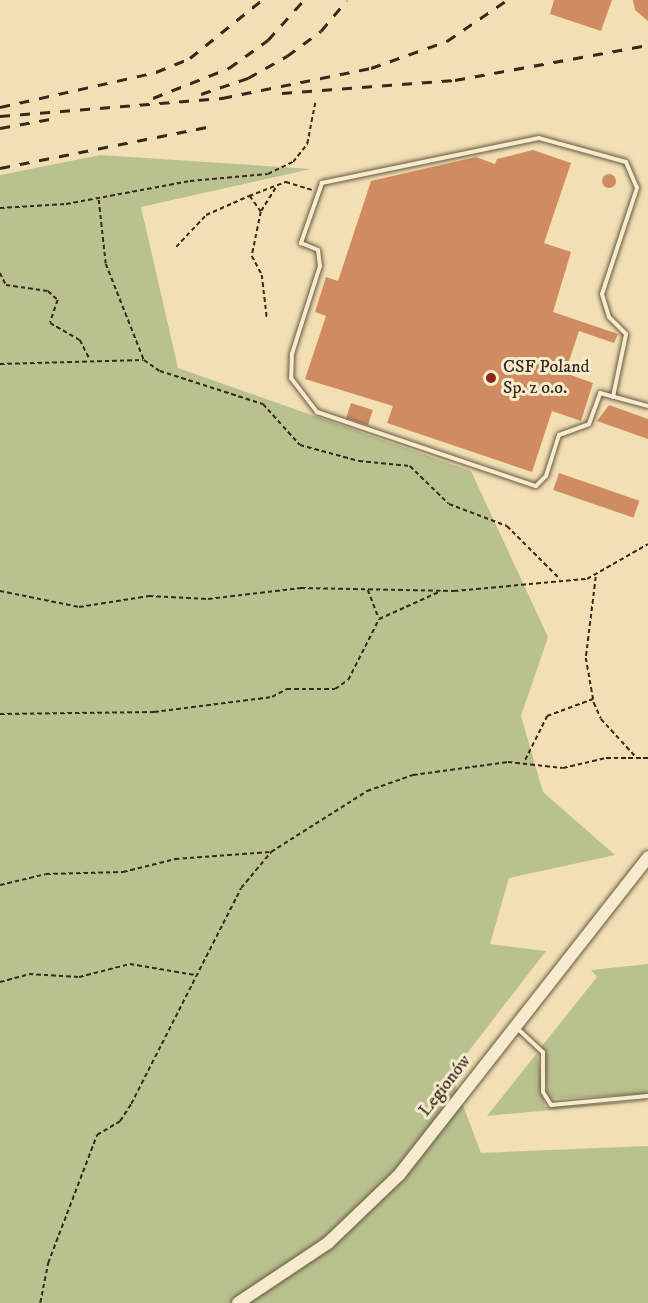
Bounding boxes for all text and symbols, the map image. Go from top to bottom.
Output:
place label: CSF Poland Sp. z o.o. [503,357,589,400]
marker: CSF Poland Sp. z o.o. [484,371,498,385]
street label: Legionów [414,1051,476,1121]

